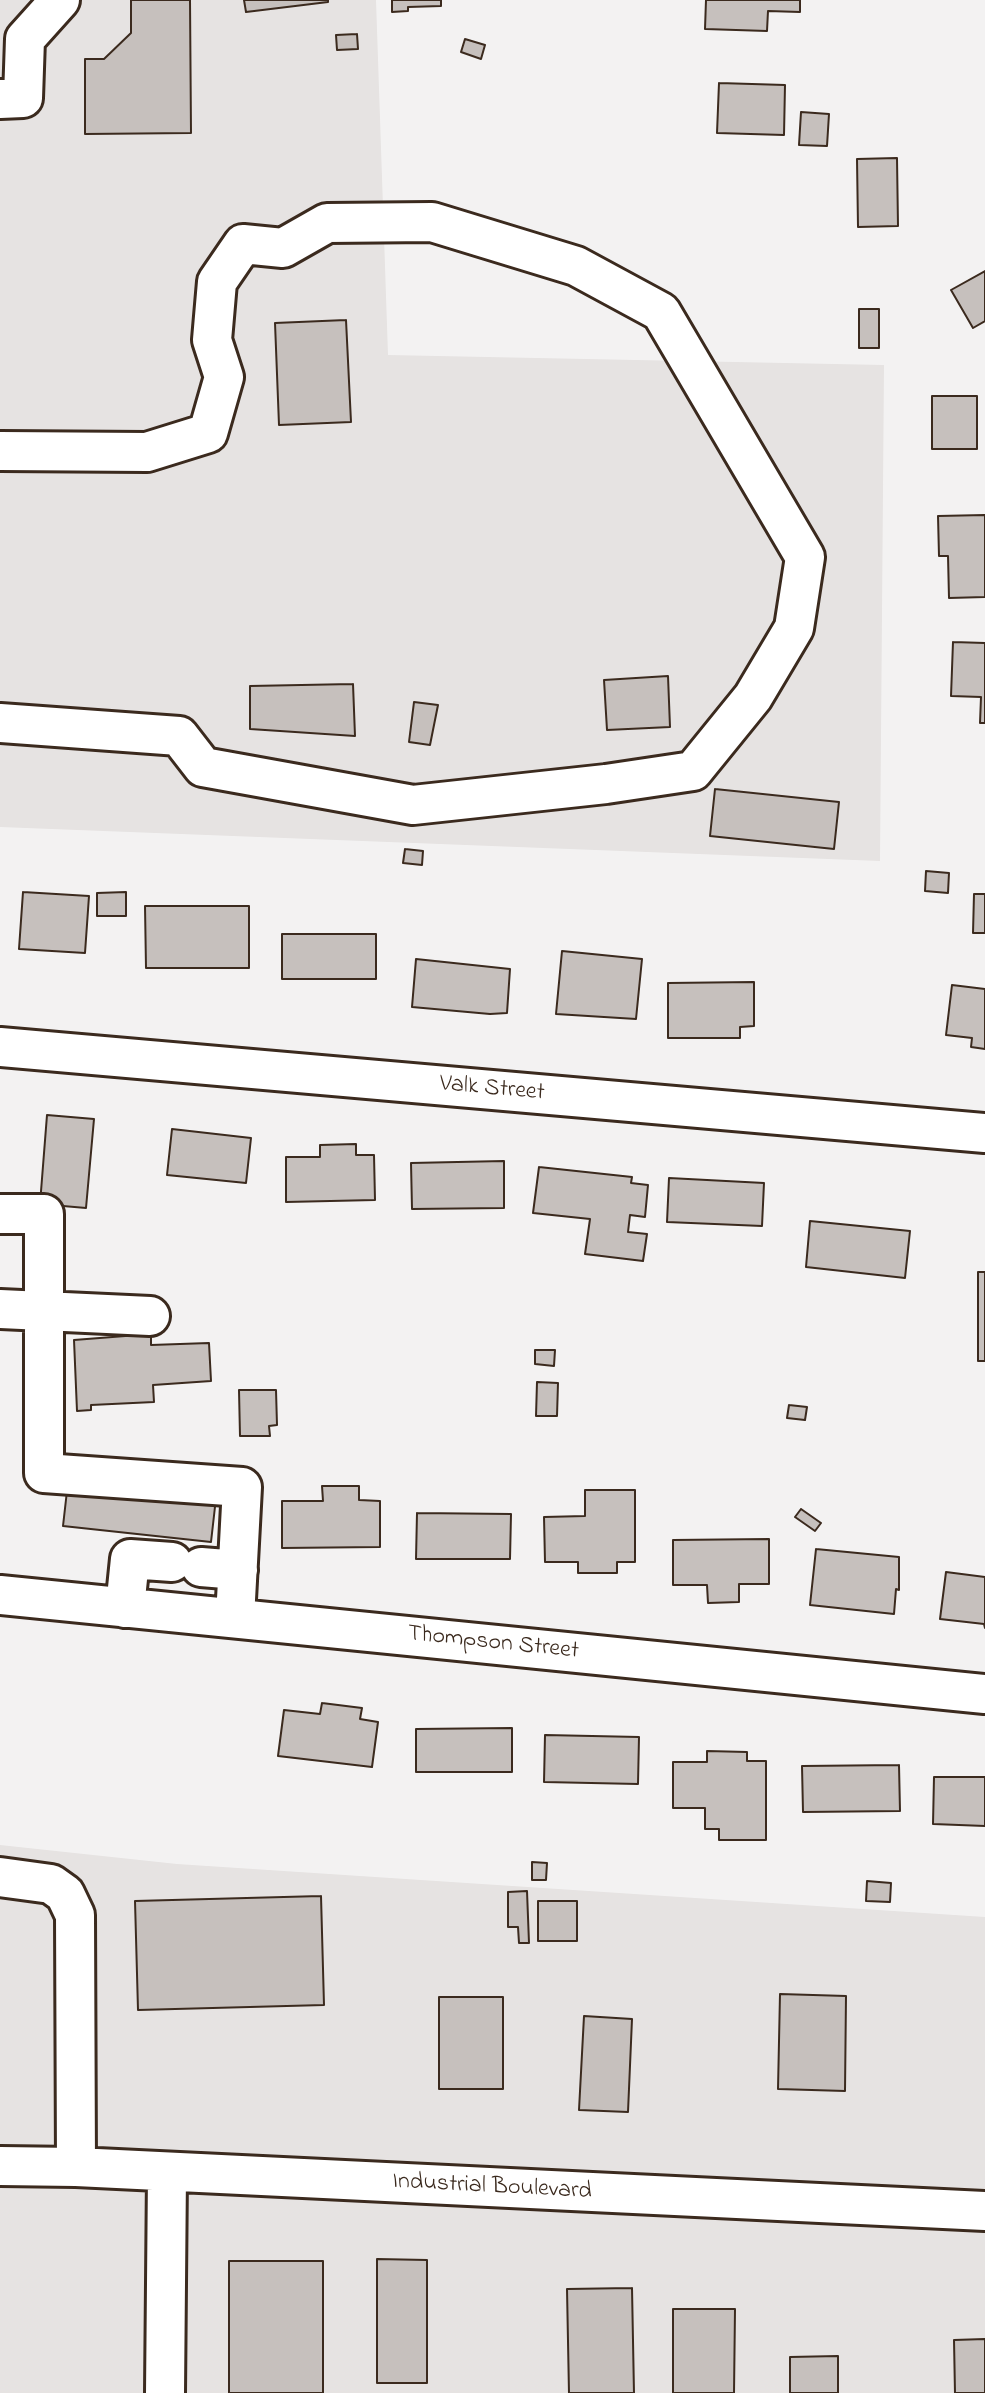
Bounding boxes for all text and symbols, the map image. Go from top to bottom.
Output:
street label: Valk Street [438,1071,546,1109]
street label: Thompson Street [406,1621,580,1667]
street label: Industrial Boulevard [391,2168,593,2208]

